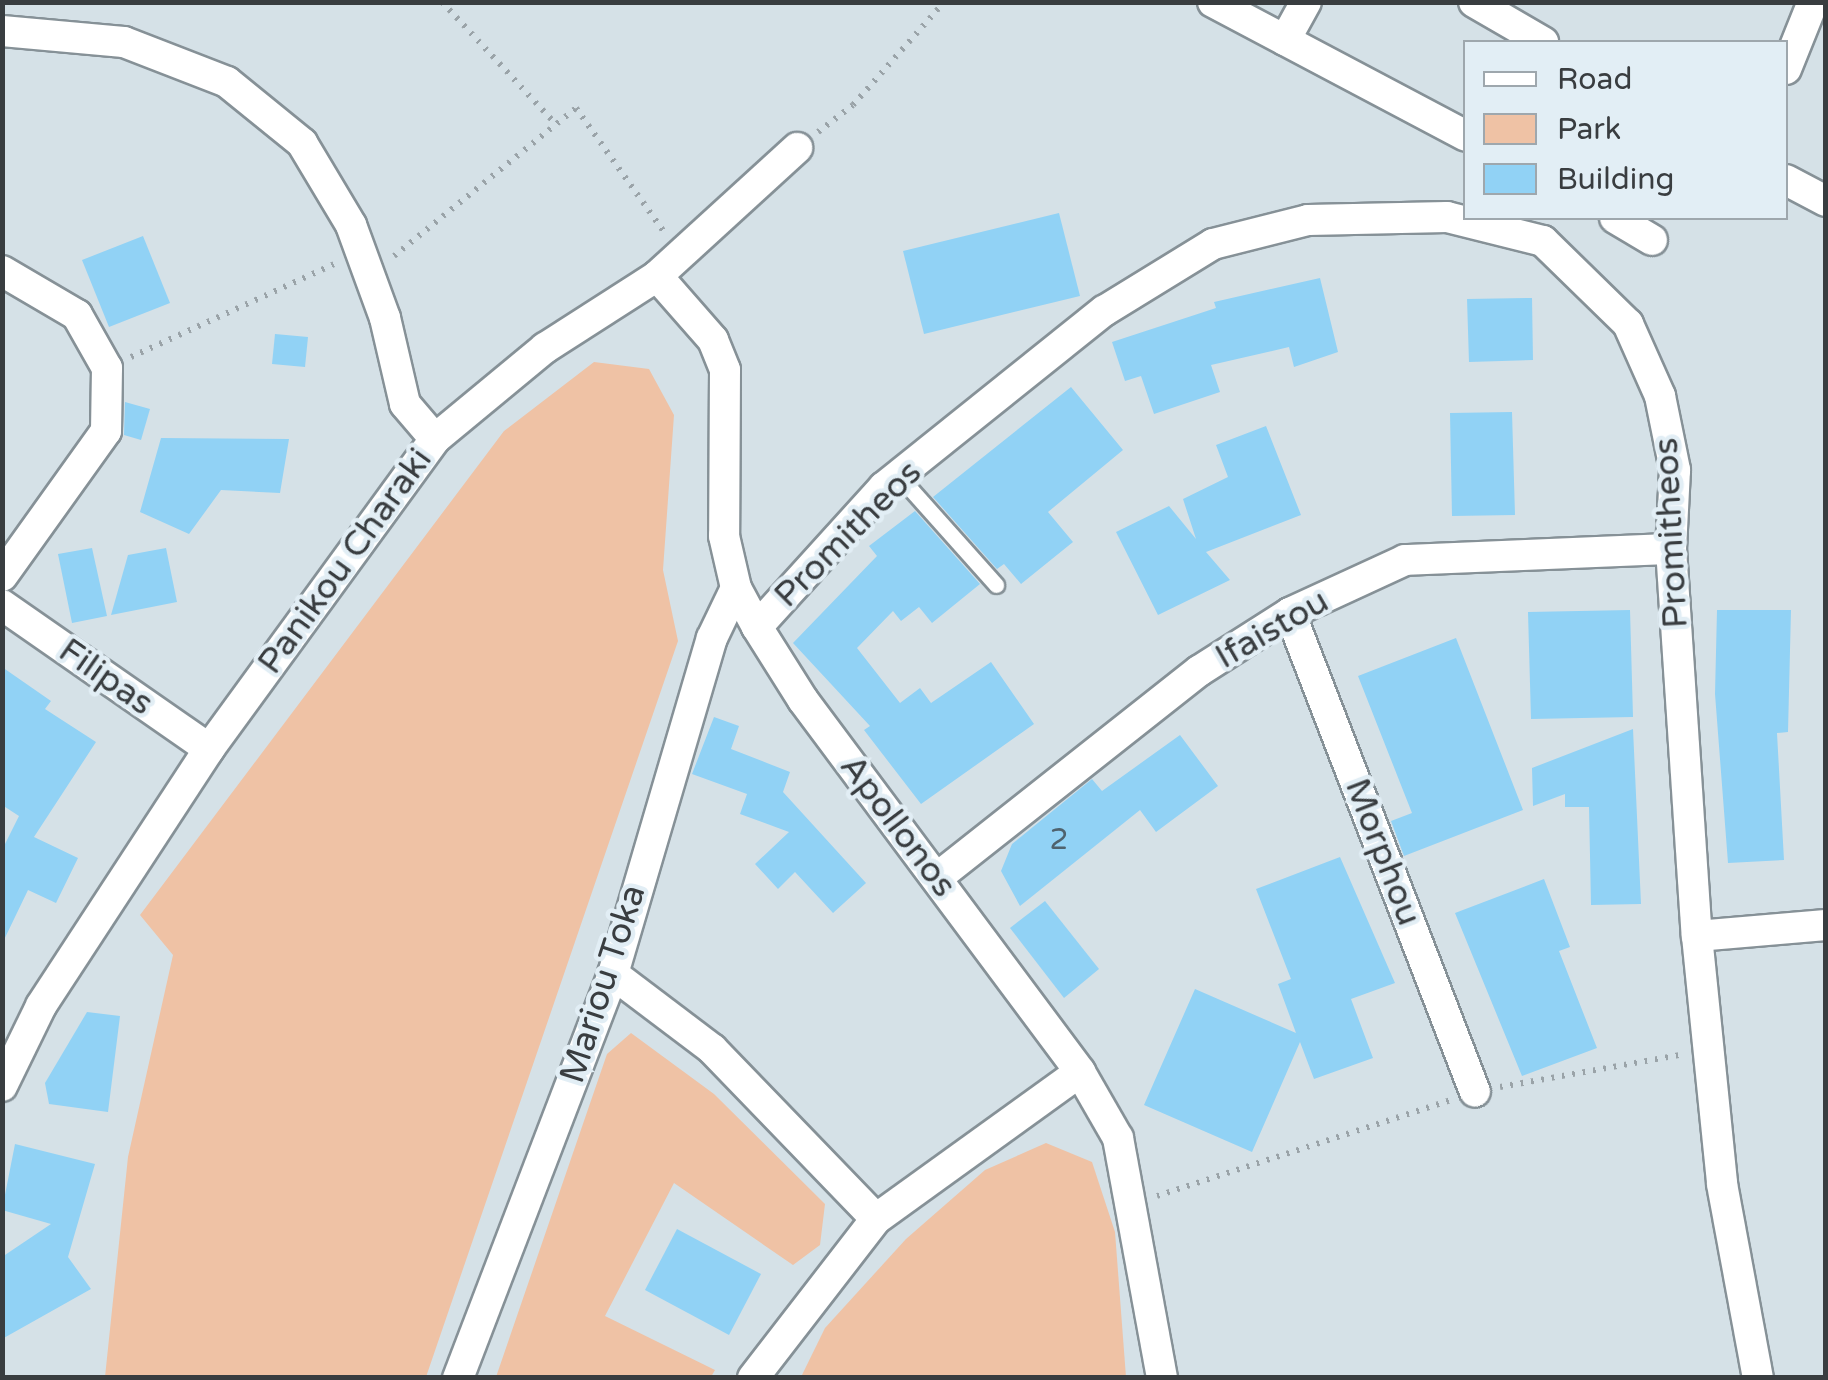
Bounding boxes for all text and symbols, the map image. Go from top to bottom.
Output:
legend [1463,40,1788,220]
text: Road [1557,61,1632,98]
text: Park [1557,111,1621,148]
text: Building [1557,161,1674,198]
street label: Promitheos [1645,437,1697,629]
street label: Panikou Charaki [249,440,441,682]
street label: Promitheos [766,452,930,616]
street label: Ifaistou [1208,580,1336,678]
street label: Filipas [51,630,161,724]
street label: Apollonos [831,747,965,905]
street label: Morphou [1336,773,1430,931]
house number: 2 [1050,822,1068,858]
street label: Mariou Toka [551,880,655,1088]

